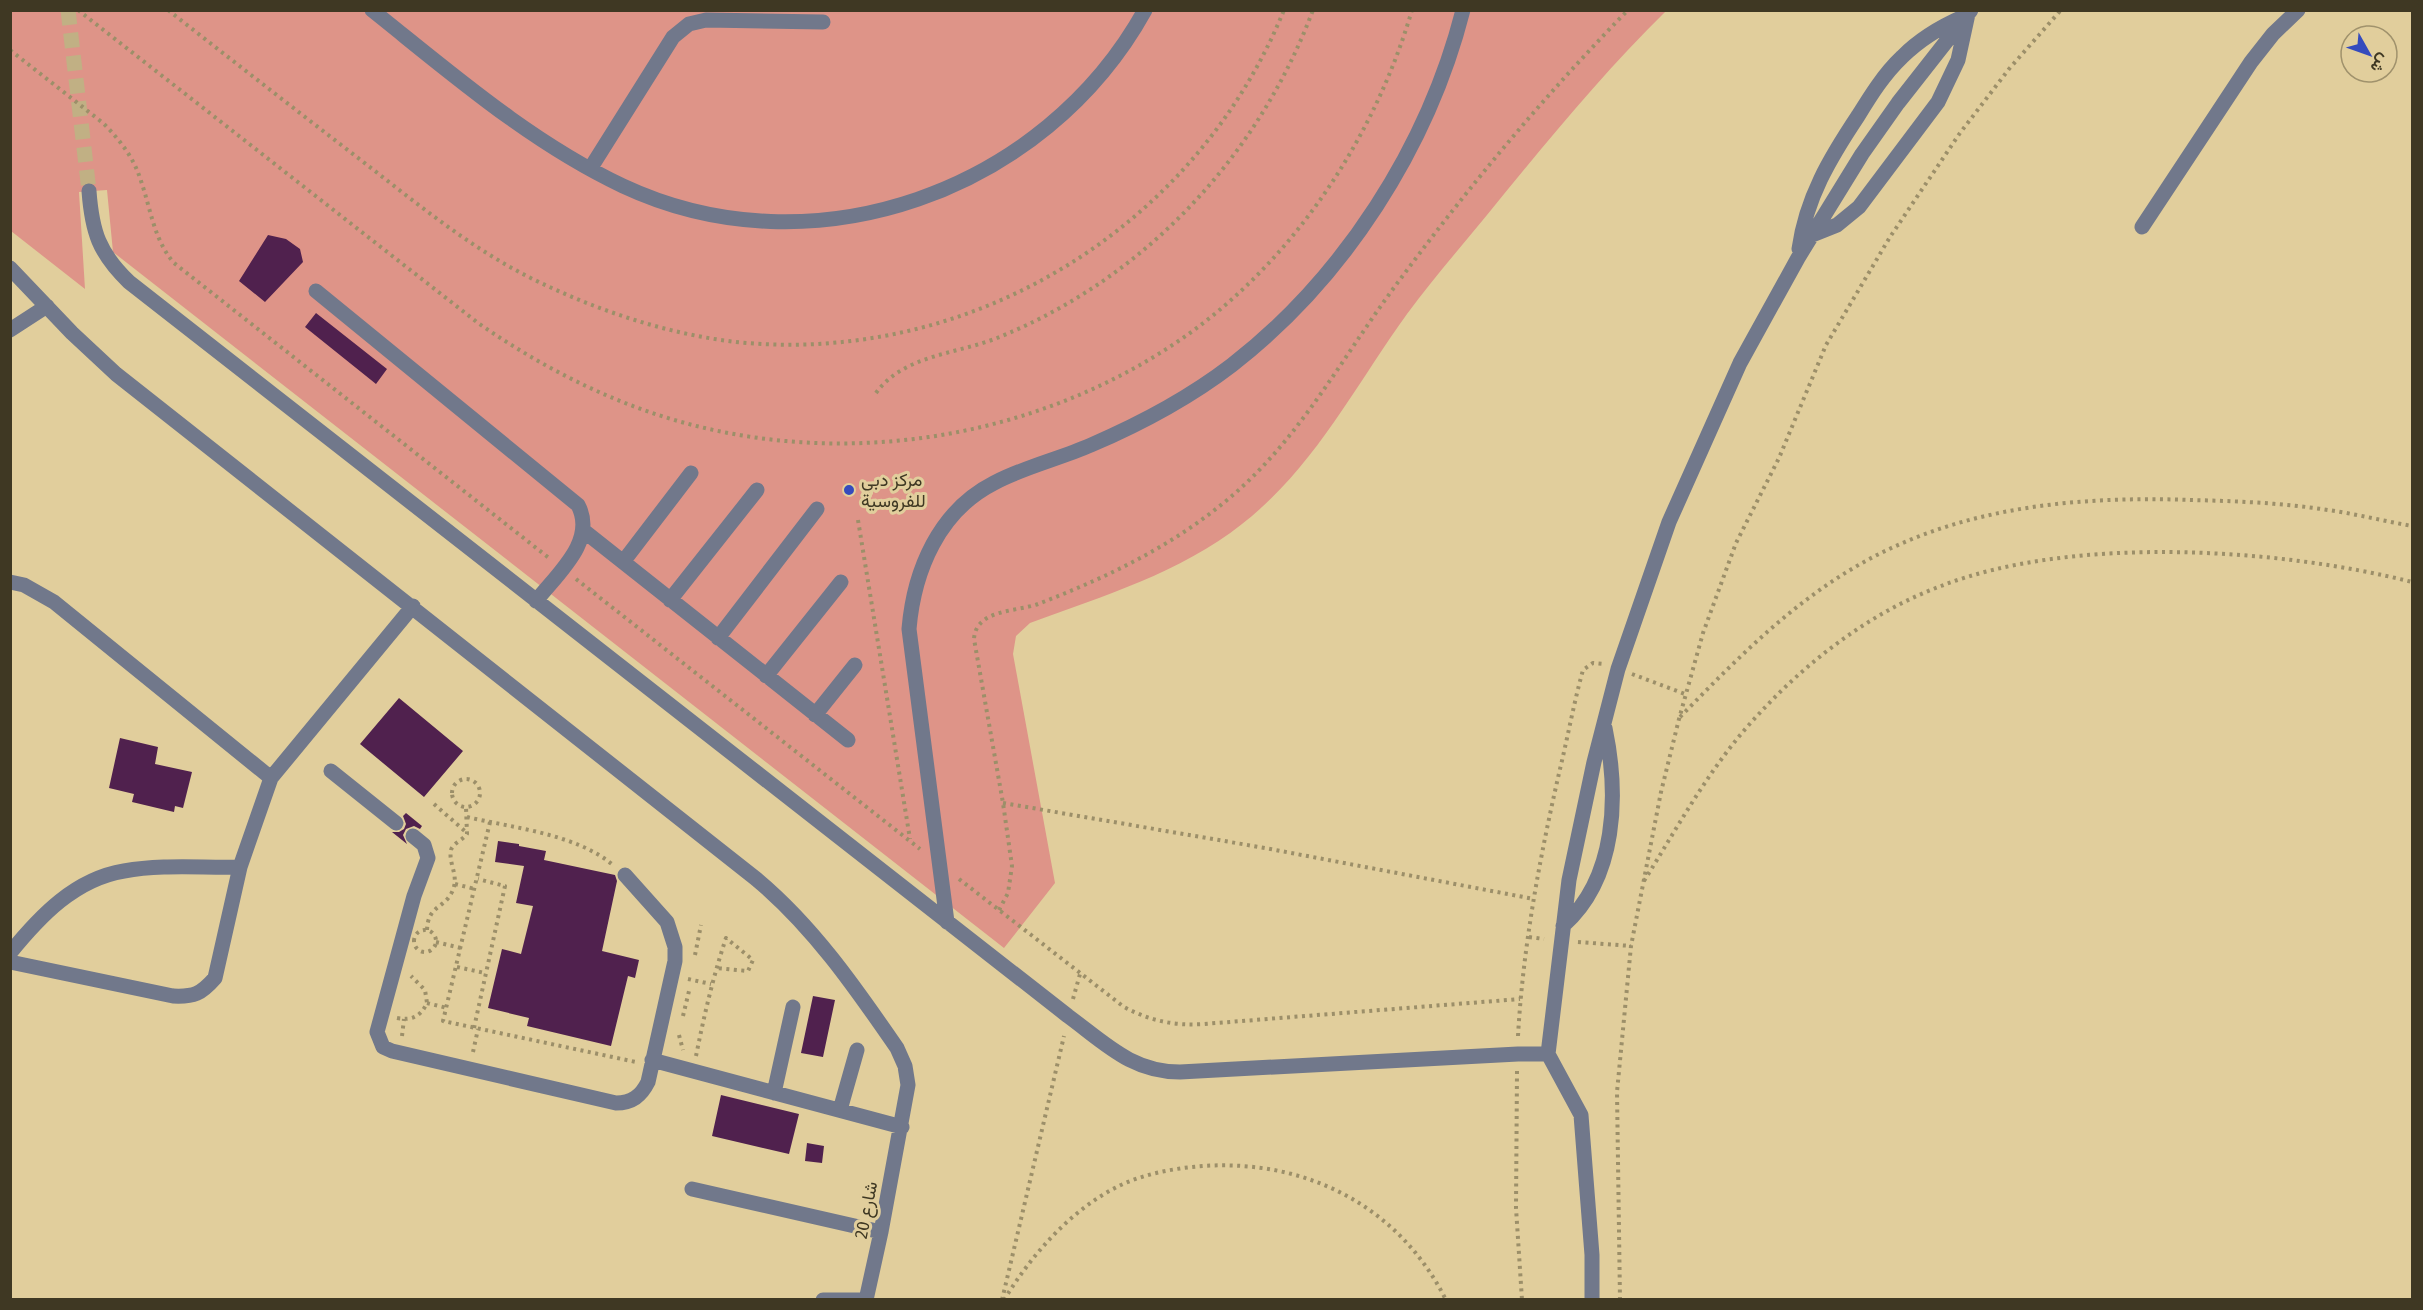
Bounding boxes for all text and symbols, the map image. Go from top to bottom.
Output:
north arrow [2339,24,2399,84]
text: ش [2367,50,2394,77]
place label: مركز دبي للفروسية [861,469,926,512]
marker: مركز دبي للفروسية [842,483,856,497]
street label: شارع 20 [850,1180,883,1241]

